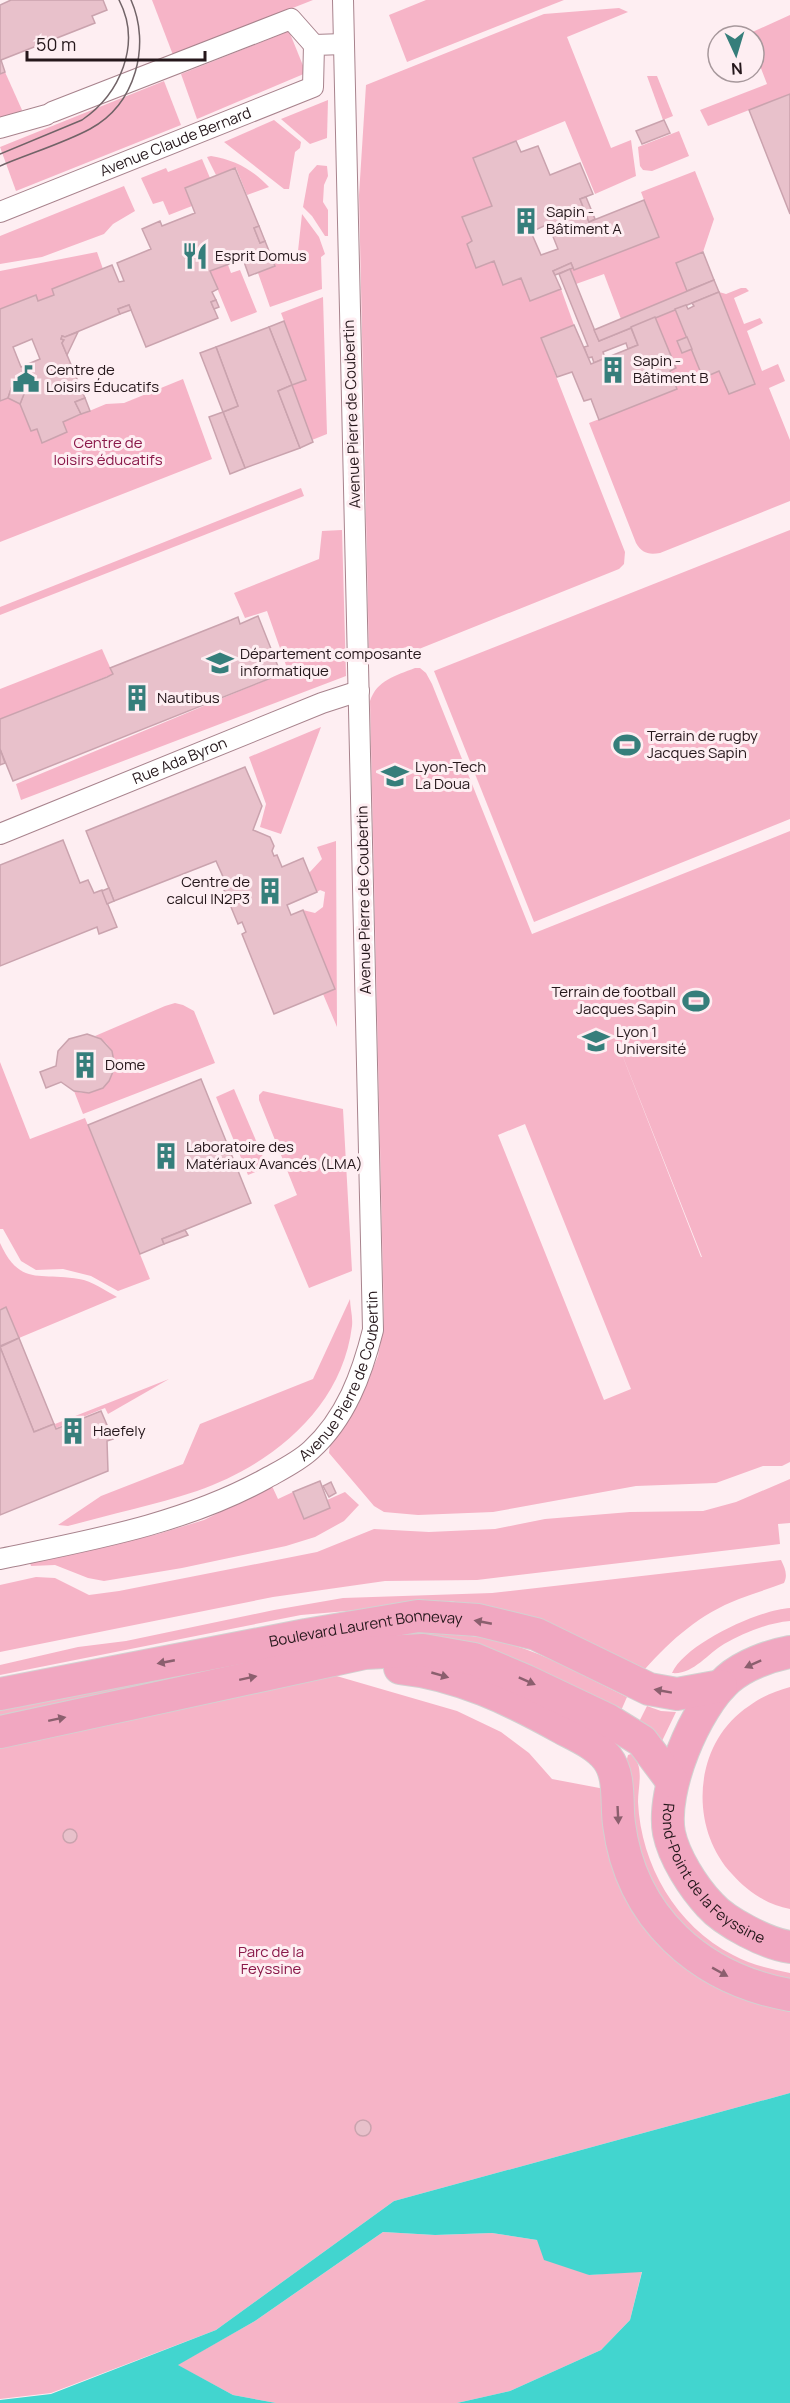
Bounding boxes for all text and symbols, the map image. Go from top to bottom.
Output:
scale bar [27,24,206,62]
north arrow [706,24,766,84]
text: 50 m [36,32,76,56]
text: N [731,58,744,80]
street label: Avenue Claude Bernard [96,102,254,181]
place label: Sapin - Bâtiment A [546,201,622,239]
building icon: Sapin - Bâtiment A [511,206,541,236]
restaurant icon: Esprit Domus [180,241,210,271]
place label: Esprit Domus [215,245,307,266]
street label: Avenue Pierre de Coubertin [338,319,365,509]
place label: Sapin - Bâtiment B [633,350,708,388]
building icon: Sapin - Bâtiment B [598,355,628,385]
place label: Centre de Loisirs Éducatifs [46,359,159,397]
public building icon: Centre de Loisirs Éducatifs [11,364,41,394]
park label: Centre de loisirs éducatifs [53,432,163,470]
place label: Département composante informatique [240,643,422,681]
school or university icon: Département composante informatique [205,648,235,678]
building icon: Nautibus [122,683,152,713]
place label: Nautibus [157,687,220,708]
place label: Terrain de rugby Jacques Sapin [647,725,758,763]
sports icon: Terrain de rugby Jacques Sapin [612,730,642,760]
street label: Rue Ada Byron [129,732,230,789]
place label: Lyon-Tech La Doua [415,756,486,794]
school or university icon: Lyon-Tech La Doua [380,761,410,791]
street label: Avenue Pierre de Coubertin [351,805,376,995]
place label: Centre de calcul IN2P3 [167,871,250,909]
building icon: Centre de calcul IN2P3 [255,876,285,906]
place label: Terrain de football Jacques Sapin [552,981,676,1019]
sports icon: Terrain de football Jacques Sapin [681,986,711,1016]
place label: Lyon 1 Université [616,1021,687,1059]
school or university icon: Lyon 1 Université [581,1026,611,1056]
building icon: Dome [70,1050,100,1080]
place label: Dome [105,1054,146,1075]
place label: Laboratoire des Matériaux Avancés (LMA) [186,1136,363,1174]
building icon: Laboratoire des Matériaux Avancés (LMA) [151,1141,181,1171]
street label: Avenue Pierre de Coubertin [294,1291,383,1466]
building icon: Haefely [58,1416,88,1446]
place label: Haefely [93,1420,146,1441]
street label: Boulevard Laurent Bonnevay [267,1604,463,1652]
one-way arrow [473,1617,492,1626]
one-way arrow [156,1658,175,1667]
one-way arrow [744,1660,762,1670]
one-way arrow [431,1671,449,1680]
one-way arrow [238,1672,257,1682]
one-way arrow [518,1676,536,1686]
one-way arrow [654,1687,673,1696]
one-way arrow [48,1714,66,1724]
street label: Rond-Point de la Feyssine [658,1802,769,1949]
one-way arrow [614,1806,623,1825]
park label: Parc de la Feyssine [238,1941,304,1979]
one-way arrow [712,1967,729,1977]

